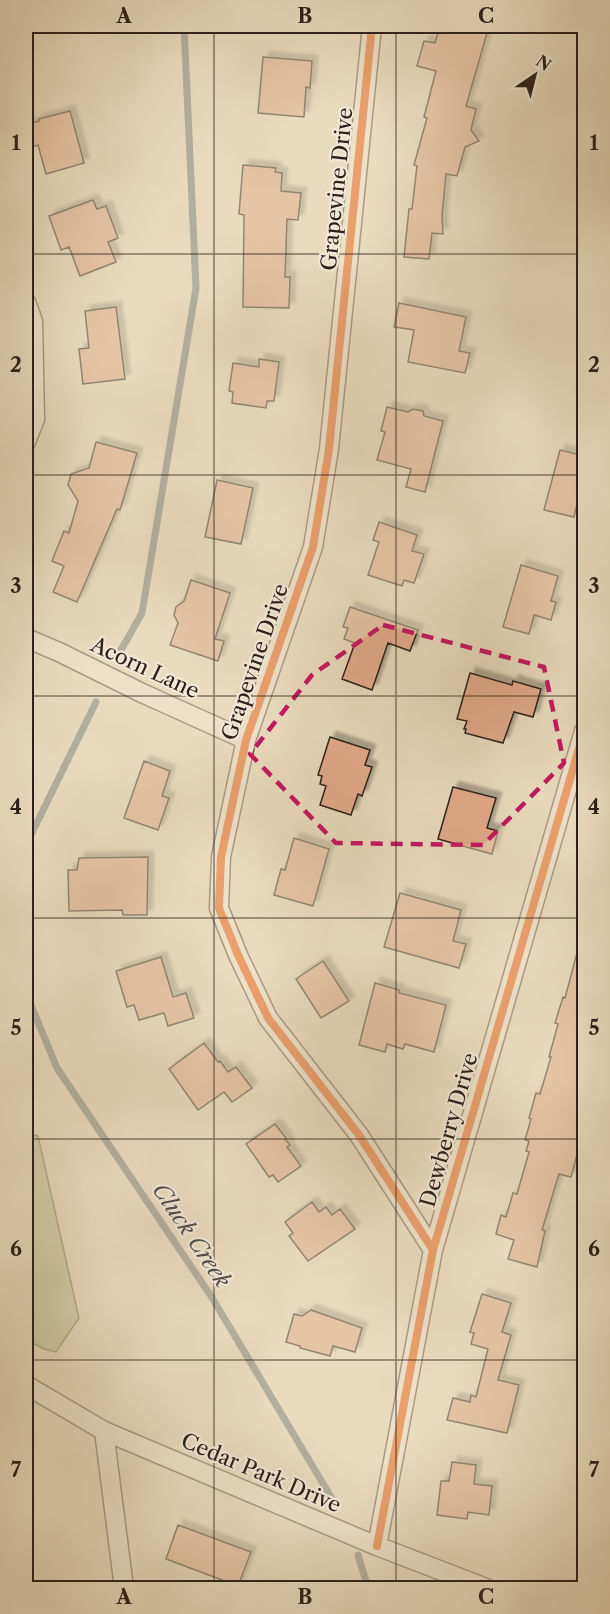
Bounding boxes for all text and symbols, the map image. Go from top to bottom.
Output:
text: A [115,4,132,28]
text: B [298,4,313,28]
text: C [478,4,494,28]
north arrow [505,45,565,105]
text: N [532,51,555,75]
street label: Grapevine Drive [316,106,357,272]
text: 1 [12,131,21,155]
text: 1 [590,131,599,155]
text: 2 [10,353,22,377]
text: 2 [588,353,600,377]
text: 3 [10,574,22,598]
text: 3 [588,574,600,598]
street label: Grapevine Drive [216,580,293,743]
street label: Acorn Lane [86,631,203,703]
text: 4 [10,795,22,819]
text: 4 [588,795,600,819]
text: 5 [10,1016,22,1040]
text: 5 [588,1016,600,1040]
street label: Dewberry Drive [415,1050,482,1210]
water label: Cluck Creek [147,1178,237,1293]
text: 6 [10,1237,22,1261]
text: 6 [588,1237,600,1261]
street label: Cedar Park Drive [178,1428,345,1517]
text: 7 [11,1458,22,1482]
text: 7 [589,1458,600,1482]
text: A [115,1585,132,1609]
text: B [298,1585,313,1609]
text: C [478,1585,494,1609]

